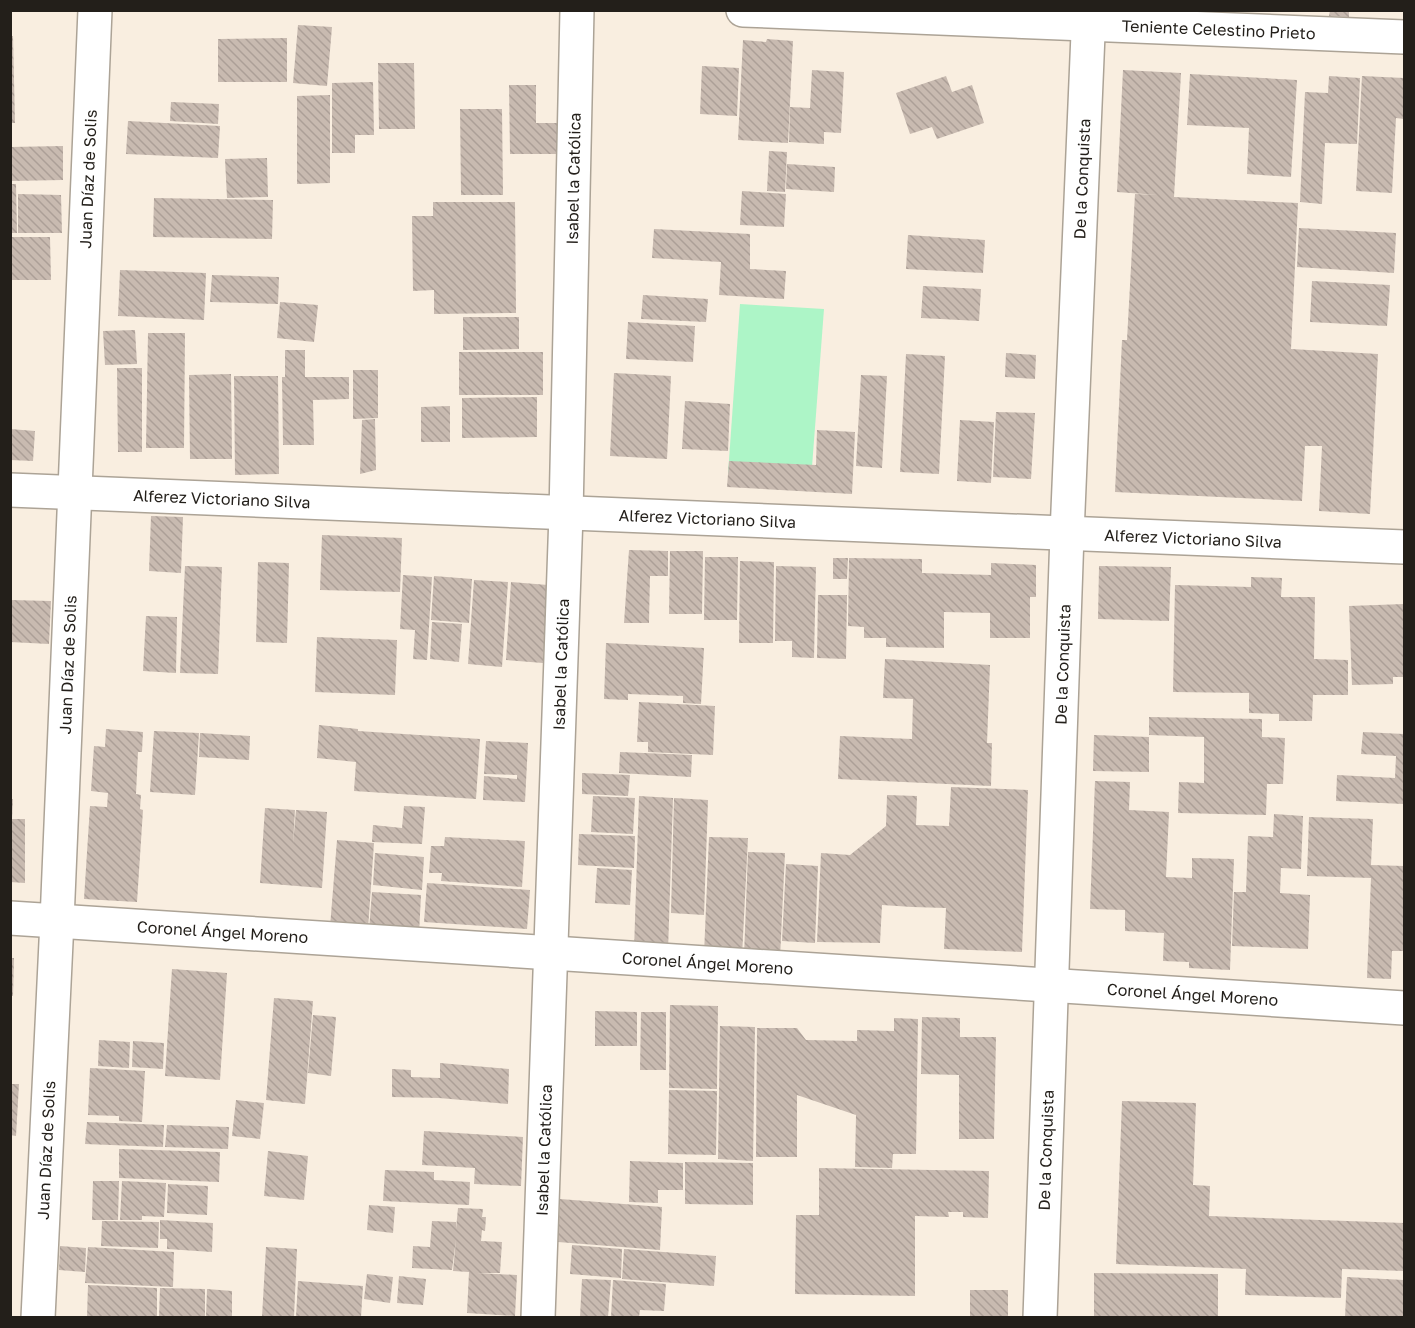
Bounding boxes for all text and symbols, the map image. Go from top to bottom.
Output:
street label: Teniente Celestino Prieto [1121,15,1316,43]
street label: Juan Díaz de Solis [75,109,101,249]
street label: Isabel la Católica [562,112,585,245]
street label: De la Conquista [1069,118,1094,240]
street label: Alferez Victoriano Silva [133,485,311,512]
street label: Alferez Victoriano Silva [618,505,796,532]
street label: Alferez Victoriano Silva [1104,525,1282,552]
street label: Juan Díaz de Solis [55,595,81,735]
street label: Isabel la Católica [548,598,573,731]
street label: De la Conquista [1050,604,1075,725]
street label: Coronel Ángel Moreno [136,916,309,947]
street label: Coronel Ángel Moreno [621,948,794,979]
street label: Coronel Ángel Moreno [1106,979,1279,1010]
street label: Juan Díaz de Solis [33,1080,59,1220]
street label: Isabel la Católica [532,1084,556,1216]
street label: De la Conquista [1034,1089,1058,1211]

